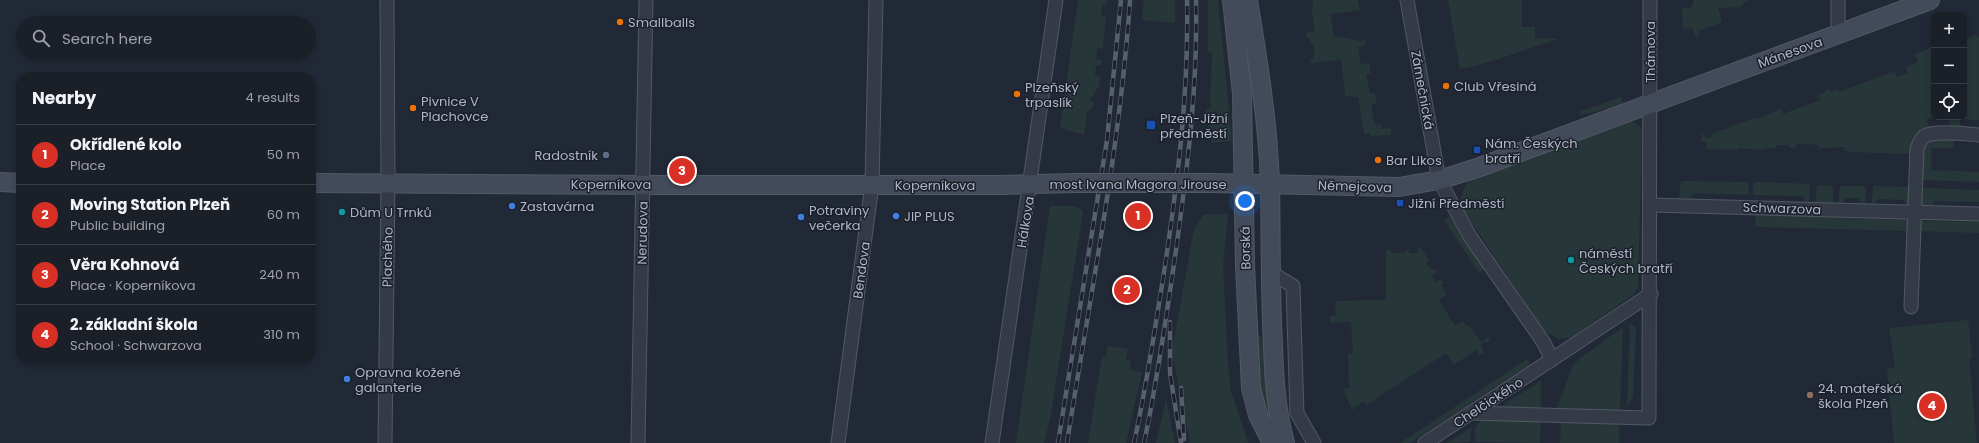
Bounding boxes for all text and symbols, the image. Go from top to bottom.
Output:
map controls [1931,12,1967,120]
button: + [1931,12,1967,48]
place label: Smallballs [628,13,695,32]
search box [16,16,316,60]
marker: Smallballs [615,17,625,27]
street label: Thámova [1641,21,1660,83]
icon: search [30,27,52,49]
text: Search here [62,28,152,49]
street label: Mánesova [1755,32,1825,73]
button: − [1931,48,1967,84]
street label: Zámečnická [1406,49,1439,131]
place label: Club Vřesiná [1454,77,1537,96]
place label: Plzeňský trpaslík [1025,78,1080,112]
marker: Club Vřesiná [1441,81,1451,91]
button: locate [1931,84,1967,120]
text: Nearby [32,86,96,110]
text: 4 results [246,88,300,107]
marker: Plzeňský trpaslík [1012,89,1022,99]
place label: Pivnice V Plachovce [421,92,488,126]
marker: Pivnice V Plachovce [408,103,418,113]
place label: Plzeň-Jižní předměstí [1160,109,1228,143]
marker: Plzeň-Jižní předměstí [1145,119,1157,131]
text: Okřídlené kolo [70,134,181,155]
place label: Nám. Českých bratří [1485,134,1578,168]
text: 1 [43,145,47,164]
text: 50 m [267,145,300,164]
marker: Nám. Českých bratří [1472,145,1482,155]
place label: Radostník [534,146,598,165]
marker: Radostník [601,150,611,160]
place label: Bar Likos [1386,151,1442,170]
marker: Bar Likos [1373,155,1383,165]
text: Place [70,156,105,175]
pin: 3 [669,156,695,186]
street label: Koperníkova [571,175,651,194]
street label: most Ivana Magora Jirouse [1049,175,1227,194]
street label: Koperníkova [895,176,975,195]
street label: Němejcova [1318,176,1392,197]
your location [1235,191,1255,211]
text: Moving Station Plzeň [70,194,230,215]
place label: Jižní Předměstí [1408,194,1504,213]
street label: Hálkova [1012,195,1039,249]
place label: Zastavárna [520,197,594,216]
marker: Jižní Předměstí [1395,198,1405,208]
street label: Schwarzova [1742,198,1822,219]
marker: Zastavárna [507,201,517,211]
street label: Nerudova [632,201,653,265]
place label: Potraviny večerka [809,201,870,235]
pin: 1 [1125,201,1151,231]
place label: Dům U Trnků [350,203,432,222]
text: 2 [41,205,49,224]
text: 60 m [267,205,300,224]
marker: Dům U Trnků [337,207,347,217]
place label: JIP PLUS [904,207,955,226]
marker: JIP PLUS [891,211,901,221]
marker: Potraviny večerka [796,212,806,222]
text: Public building [70,216,165,235]
street label: Borská [1236,226,1255,270]
street label: Plachého [377,227,398,287]
street label: Bendova [848,240,875,300]
place label: náměstí Českých bratří [1579,244,1673,278]
text: Věra Kohnová [70,254,179,275]
marker: náměstí Českých bratří [1566,255,1576,265]
text: 3 [41,265,49,284]
text: 240 m [259,265,300,284]
pin: 2 [1114,275,1140,305]
text: Place · Koperníkova [70,276,196,295]
text: 2. základní škola [70,314,198,335]
text: 4 [41,325,49,344]
text: 310 m [263,325,300,344]
text: School · Schwarzova [70,336,202,355]
place label: Opravna kožené galanterie [355,363,461,397]
street label: Chelčického [1450,373,1527,432]
marker: Opravna kožené galanterie [342,374,352,384]
place label: 24. mateřská škola Plzeň [1818,379,1902,413]
marker: 24. mateřská škola Plzeň [1805,390,1815,400]
pin: 4 [1919,391,1945,421]

